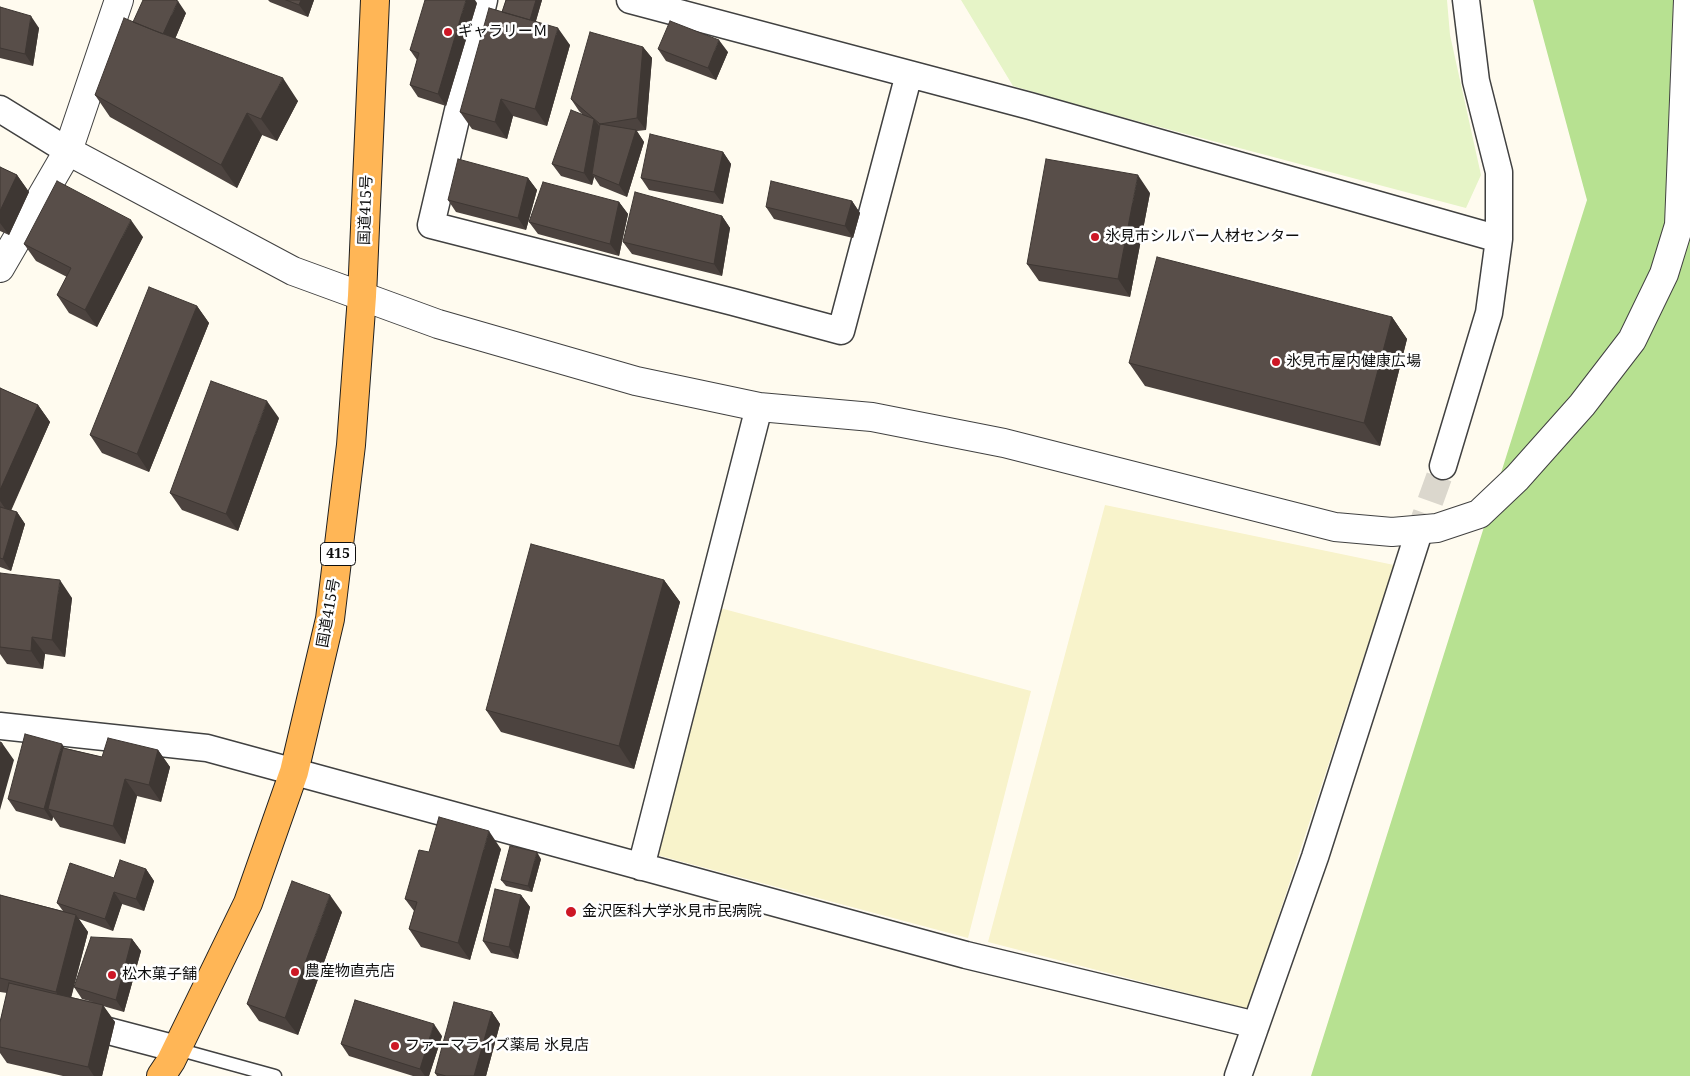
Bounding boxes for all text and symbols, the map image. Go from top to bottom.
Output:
place label: ギャラリーＭ [458,23,548,41]
marker: ギャラリーＭ [442,26,454,38]
street label: 国道415号 [356,175,376,245]
place label: 氷見市シルバー人材センター [1105,228,1300,246]
marker: 氷見市シルバー人材センター [1089,231,1101,243]
place label: 氷見市屋内健康広場 [1286,353,1421,371]
marker: 氷見市屋内健康広場 [1270,356,1282,368]
road number: 415 [320,542,356,566]
street label: 国道415号 [314,577,344,649]
place label: 金沢医科大学氷見市民病院 [582,903,762,921]
marker: 金沢医科大学氷見市民病院 [564,905,578,919]
place label: 農産物直売店 [305,963,395,981]
place label: 松木菓子舗 [122,966,197,984]
marker: 農産物直売店 [289,966,301,978]
marker: 松木菓子舗 [106,969,118,981]
place label: ファーマライズ薬局 氷見店 [405,1037,589,1055]
marker: ファーマライズ薬局 氷見店 [389,1040,401,1052]

